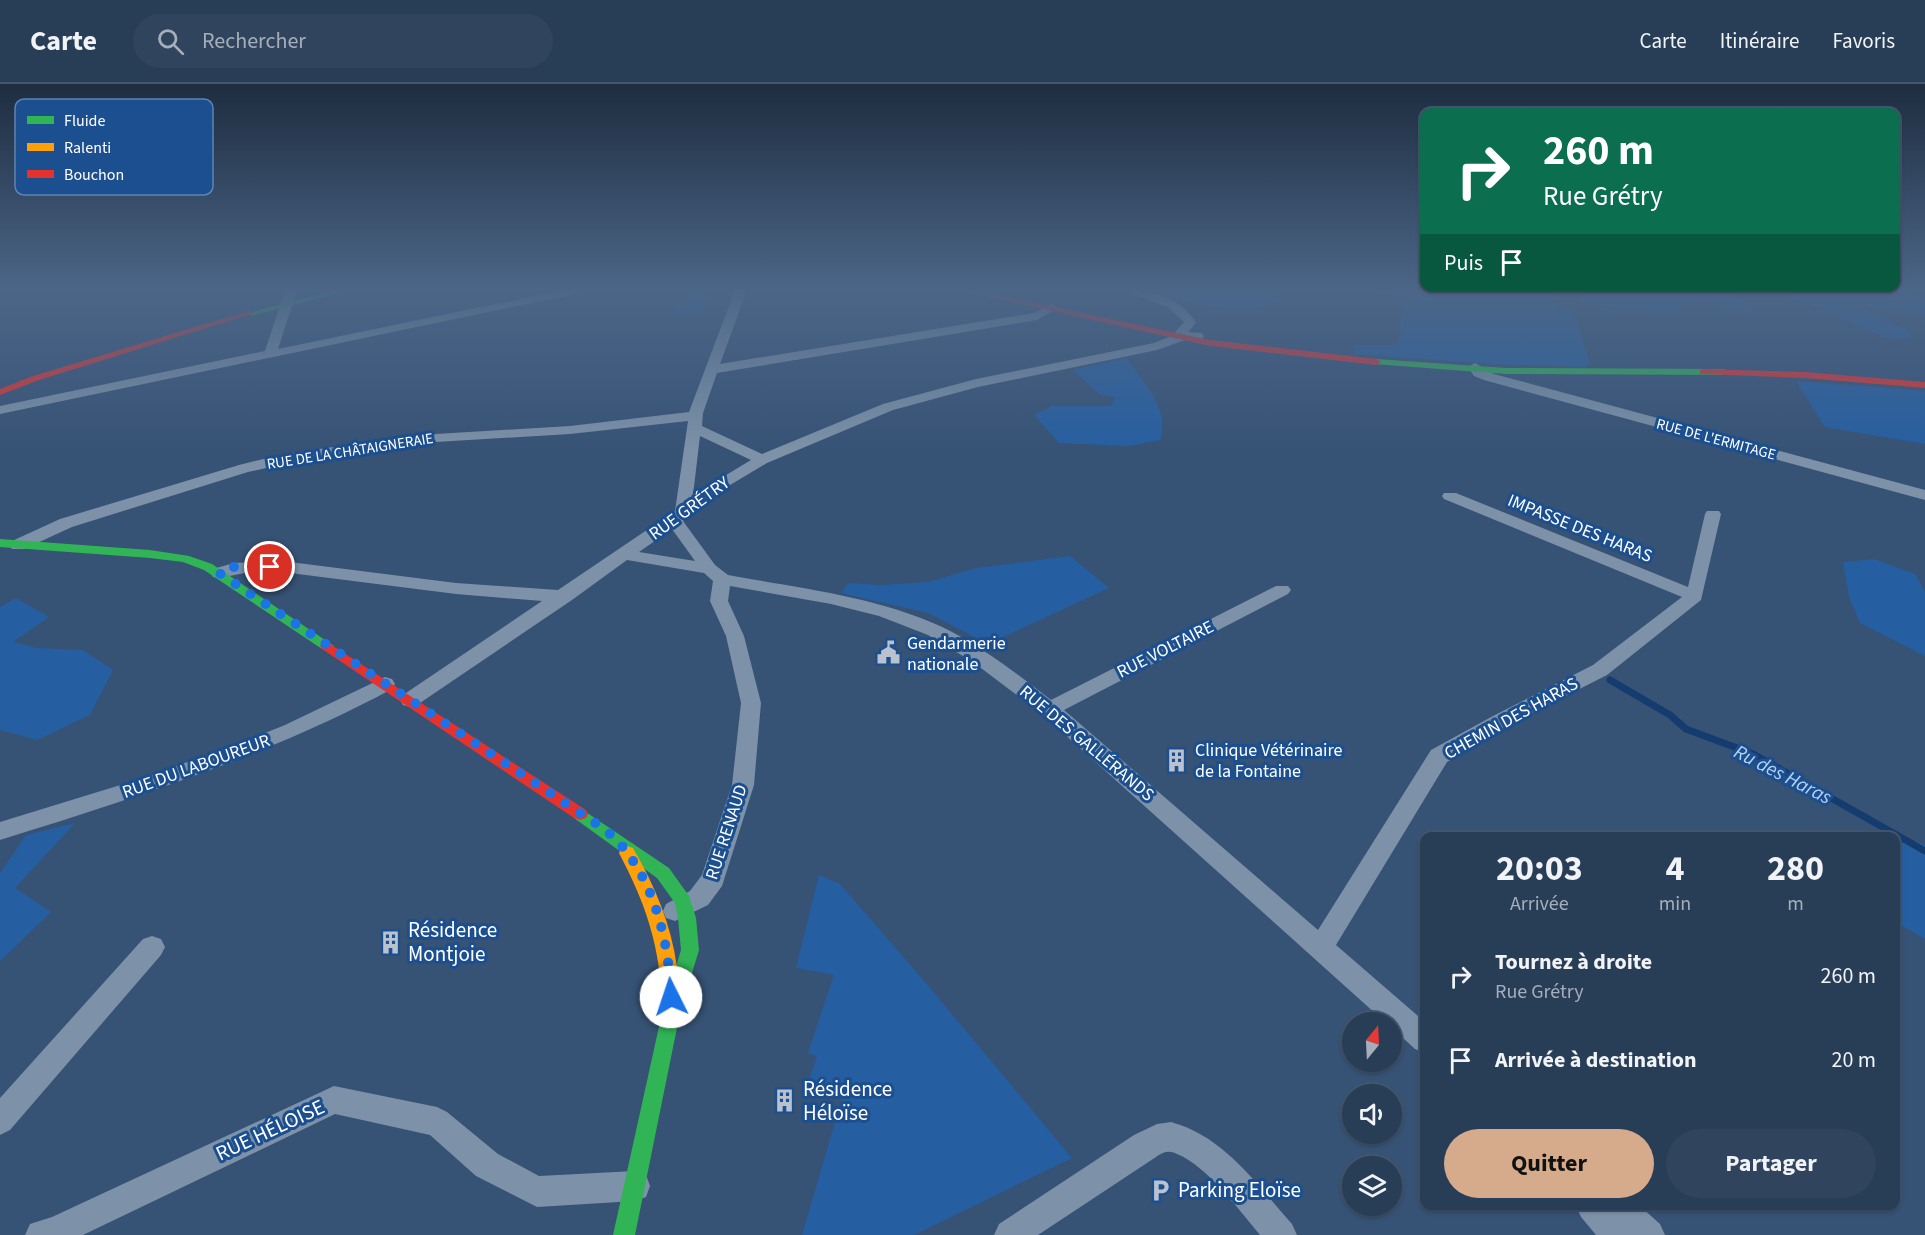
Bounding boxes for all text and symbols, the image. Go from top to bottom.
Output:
search box [133,14,553,68]
text: Carte [30,21,97,61]
icon: search [154,25,187,58]
text: Rechercher [202,25,306,57]
text: Carte [1640,26,1687,56]
text: Itinéraire [1720,26,1799,56]
text: Favoris [1832,26,1895,56]
legend [15,99,213,195]
text: Fluide [64,110,106,132]
text: 260 m [1543,121,1654,181]
icon: right [1444,132,1522,210]
text: Ralenti [64,137,111,159]
text: Bouchon [64,164,124,186]
text: Rue Grétry [1543,177,1663,216]
icon: arrive [1495,246,1528,279]
text: Puis [1444,247,1483,279]
street label: RUE DE L'ERMITAGE [1654,413,1778,466]
street label: RUE DE LA CHÂTAIGNERAIE [265,428,435,475]
street label: RUE GRÉTRY [644,470,735,546]
street label: IMPASSE DES HARAS [1504,488,1656,569]
pin [244,541,295,592]
icon: arrive [253,550,286,583]
street label: RUE VOLTAIRE [1112,614,1218,685]
place label: Gendarmerie nationale [907,631,1006,677]
public building icon: Gendarmerie nationale [876,640,902,666]
street label: CHEMIN DES HARAS [1440,671,1583,766]
street label: RUE DES GALLÉRANDS [1014,680,1159,807]
street label: RUE DU LABOUREUR [119,728,274,805]
place label: Clinique Vétérinaire de la Fontaine [1195,738,1342,784]
water label: Ru des Haras [1729,738,1836,812]
building icon: Clinique Vétérinaire de la Fontaine [1164,747,1190,773]
street label: RUE RENAUD [699,781,754,883]
text: 20:03 [1496,843,1583,894]
text: 4 [1665,843,1684,894]
text: 280 [1767,843,1824,894]
text: Arrivée [1510,890,1569,918]
text: min [1659,890,1691,918]
text: m [1787,890,1804,918]
place label: Résidence Montjoie [408,915,497,969]
building icon: Résidence Montjoie [377,929,403,955]
text: Tournez à droite [1495,946,1652,978]
icon: right [1444,960,1477,993]
text: 260 m [1821,960,1876,992]
position arrow [639,965,703,1029]
text: Rue Grétry [1495,978,1584,1006]
north arrow [1342,1012,1402,1072]
map controls [1342,1012,1402,1216]
icon: arrive [1444,1044,1477,1077]
text: Arrivée à destination [1495,1044,1697,1076]
text: 20 m [1831,1044,1876,1076]
place label: Résidence Héloïse [803,1074,892,1128]
button: sound [1342,1084,1402,1144]
building icon: Résidence Héloïse [772,1088,798,1114]
street label: RUE HÉLOISE [211,1092,329,1168]
button: Quitter [1444,1129,1654,1198]
button: Partager [1666,1129,1876,1198]
button: layers [1342,1156,1402,1216]
place label: Parking Eloïse [1178,1175,1301,1205]
parking icon: Parking Eloïse [1147,1177,1173,1203]

